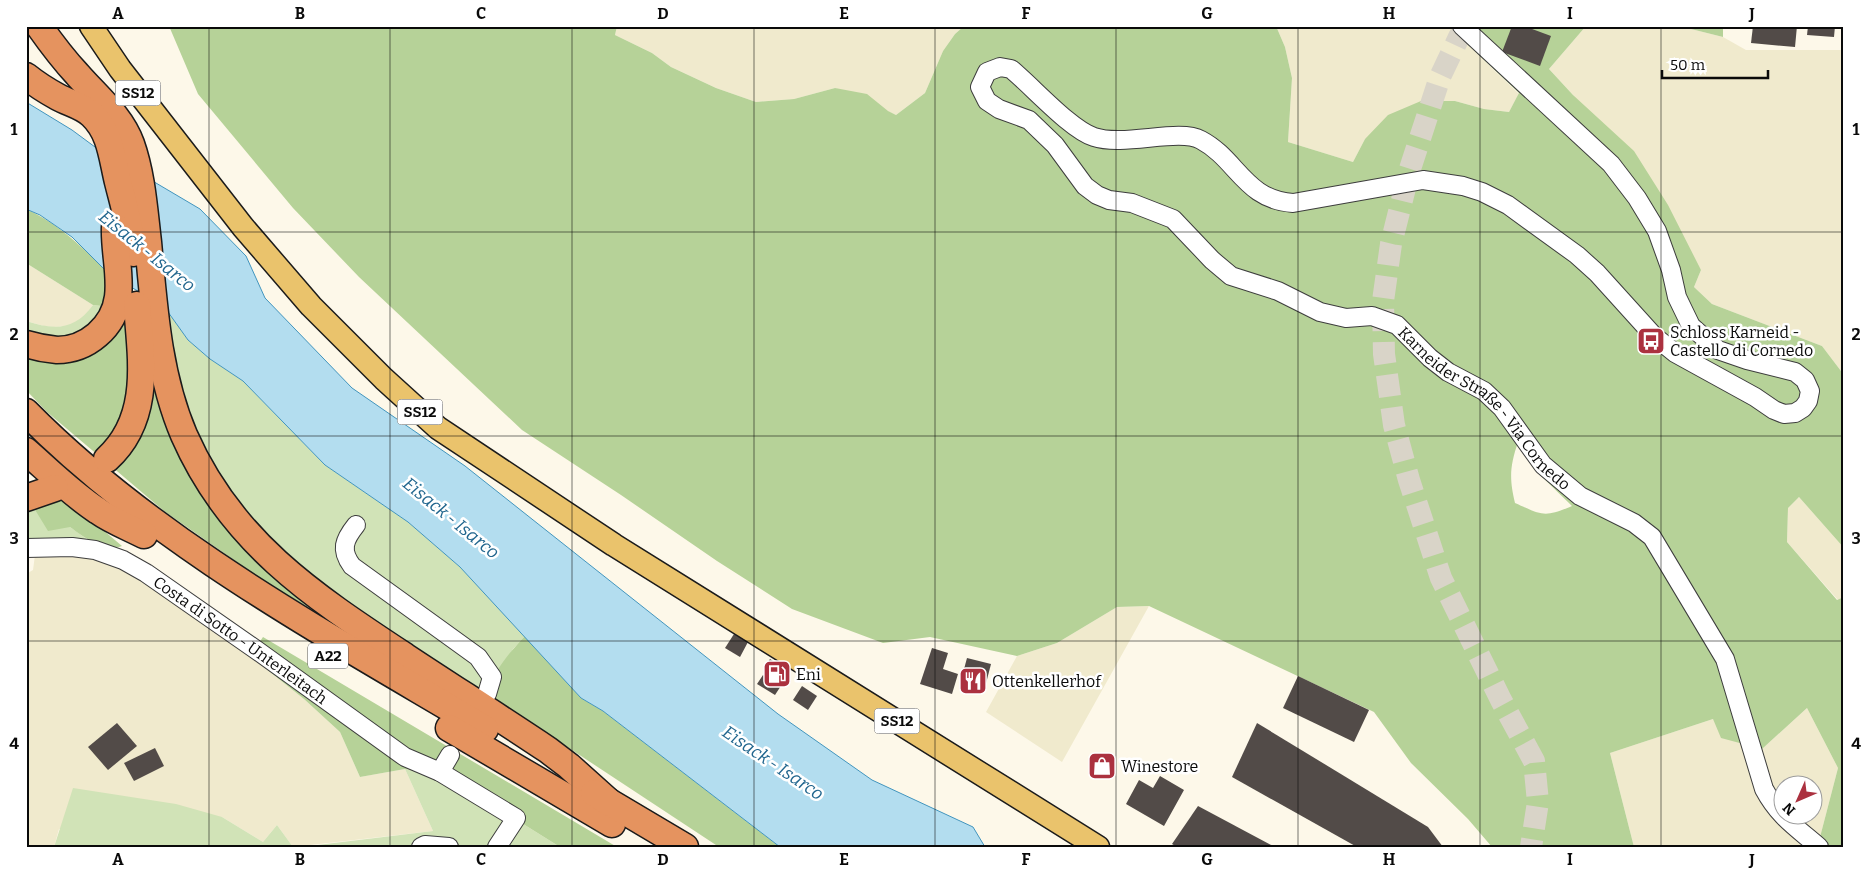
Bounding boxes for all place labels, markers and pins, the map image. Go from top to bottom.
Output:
place label: Schloss Karneid - Castello di Cornedo [1670,323,1813,360]
bus stop icon: Schloss Karneid - Castello di Cornedo [1636,326,1666,356]
fuel station icon: Eni [762,659,792,689]
place label: Eni [796,665,821,684]
restaurant icon: Ottenkellerhof [958,666,988,696]
place label: Ottenkellerhof [992,672,1102,691]
shop icon: Winestore [1087,751,1117,781]
place label: Winestore [1121,757,1198,776]

